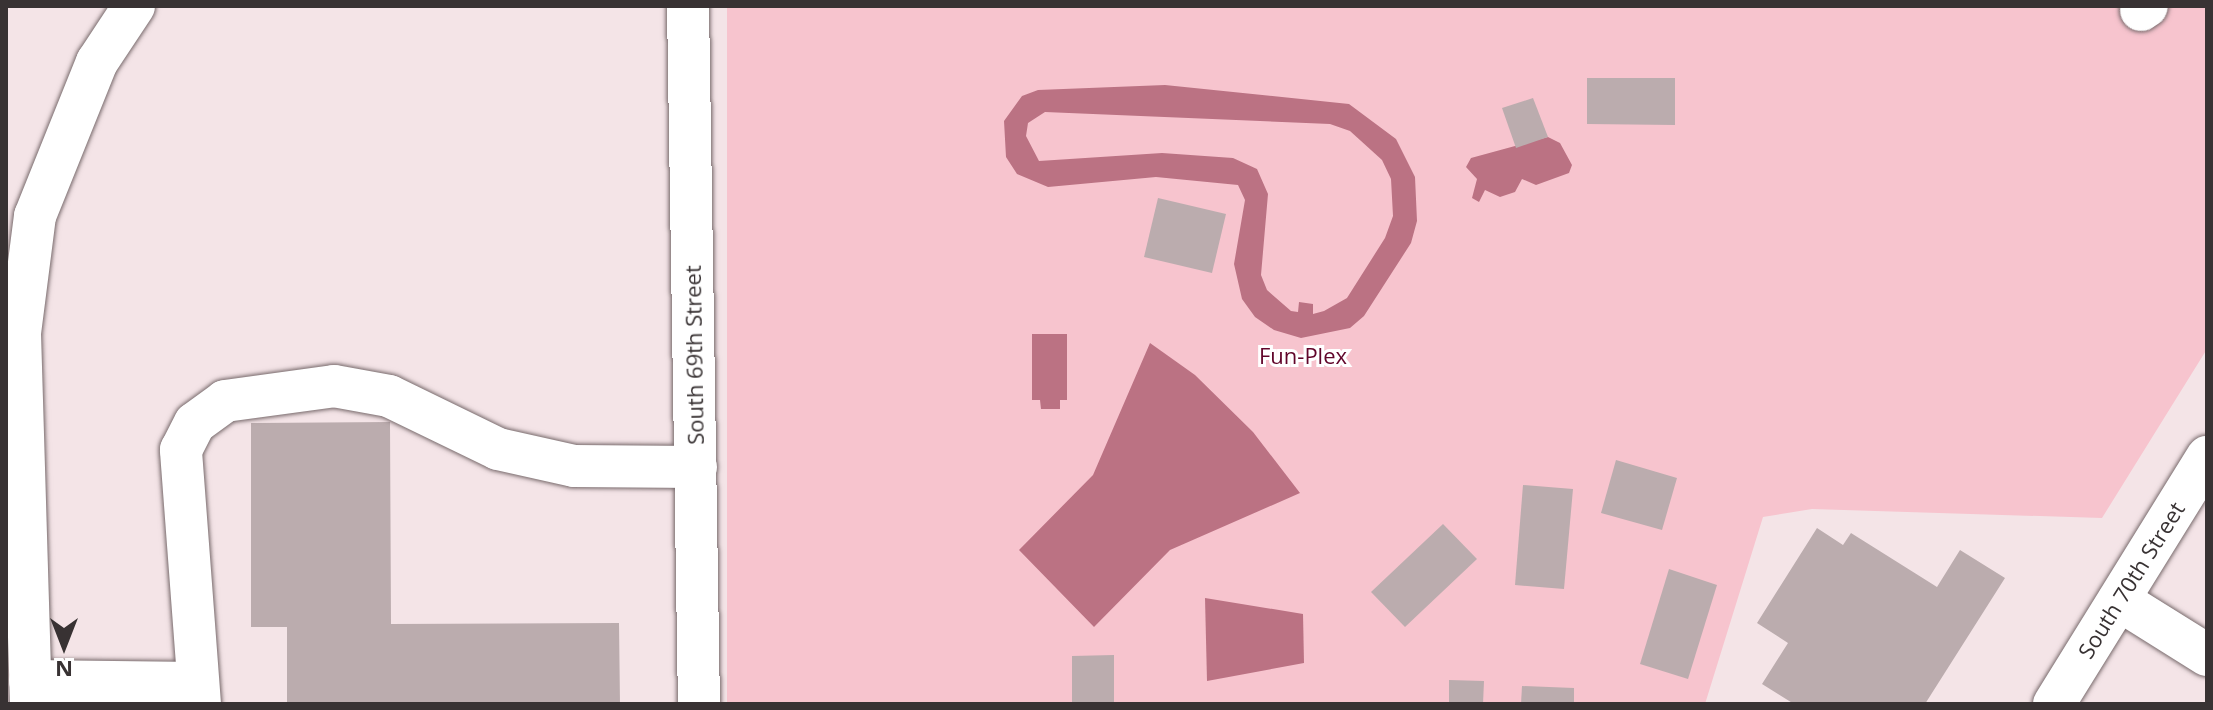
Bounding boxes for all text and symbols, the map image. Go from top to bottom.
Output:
street label: South 69th Street [679,265,709,445]
park label: Fun-Plex [1259,343,1347,369]
street label: South 70th Street [2072,497,2190,663]
north arrow [24,606,104,686]
text: N [55,655,73,685]

